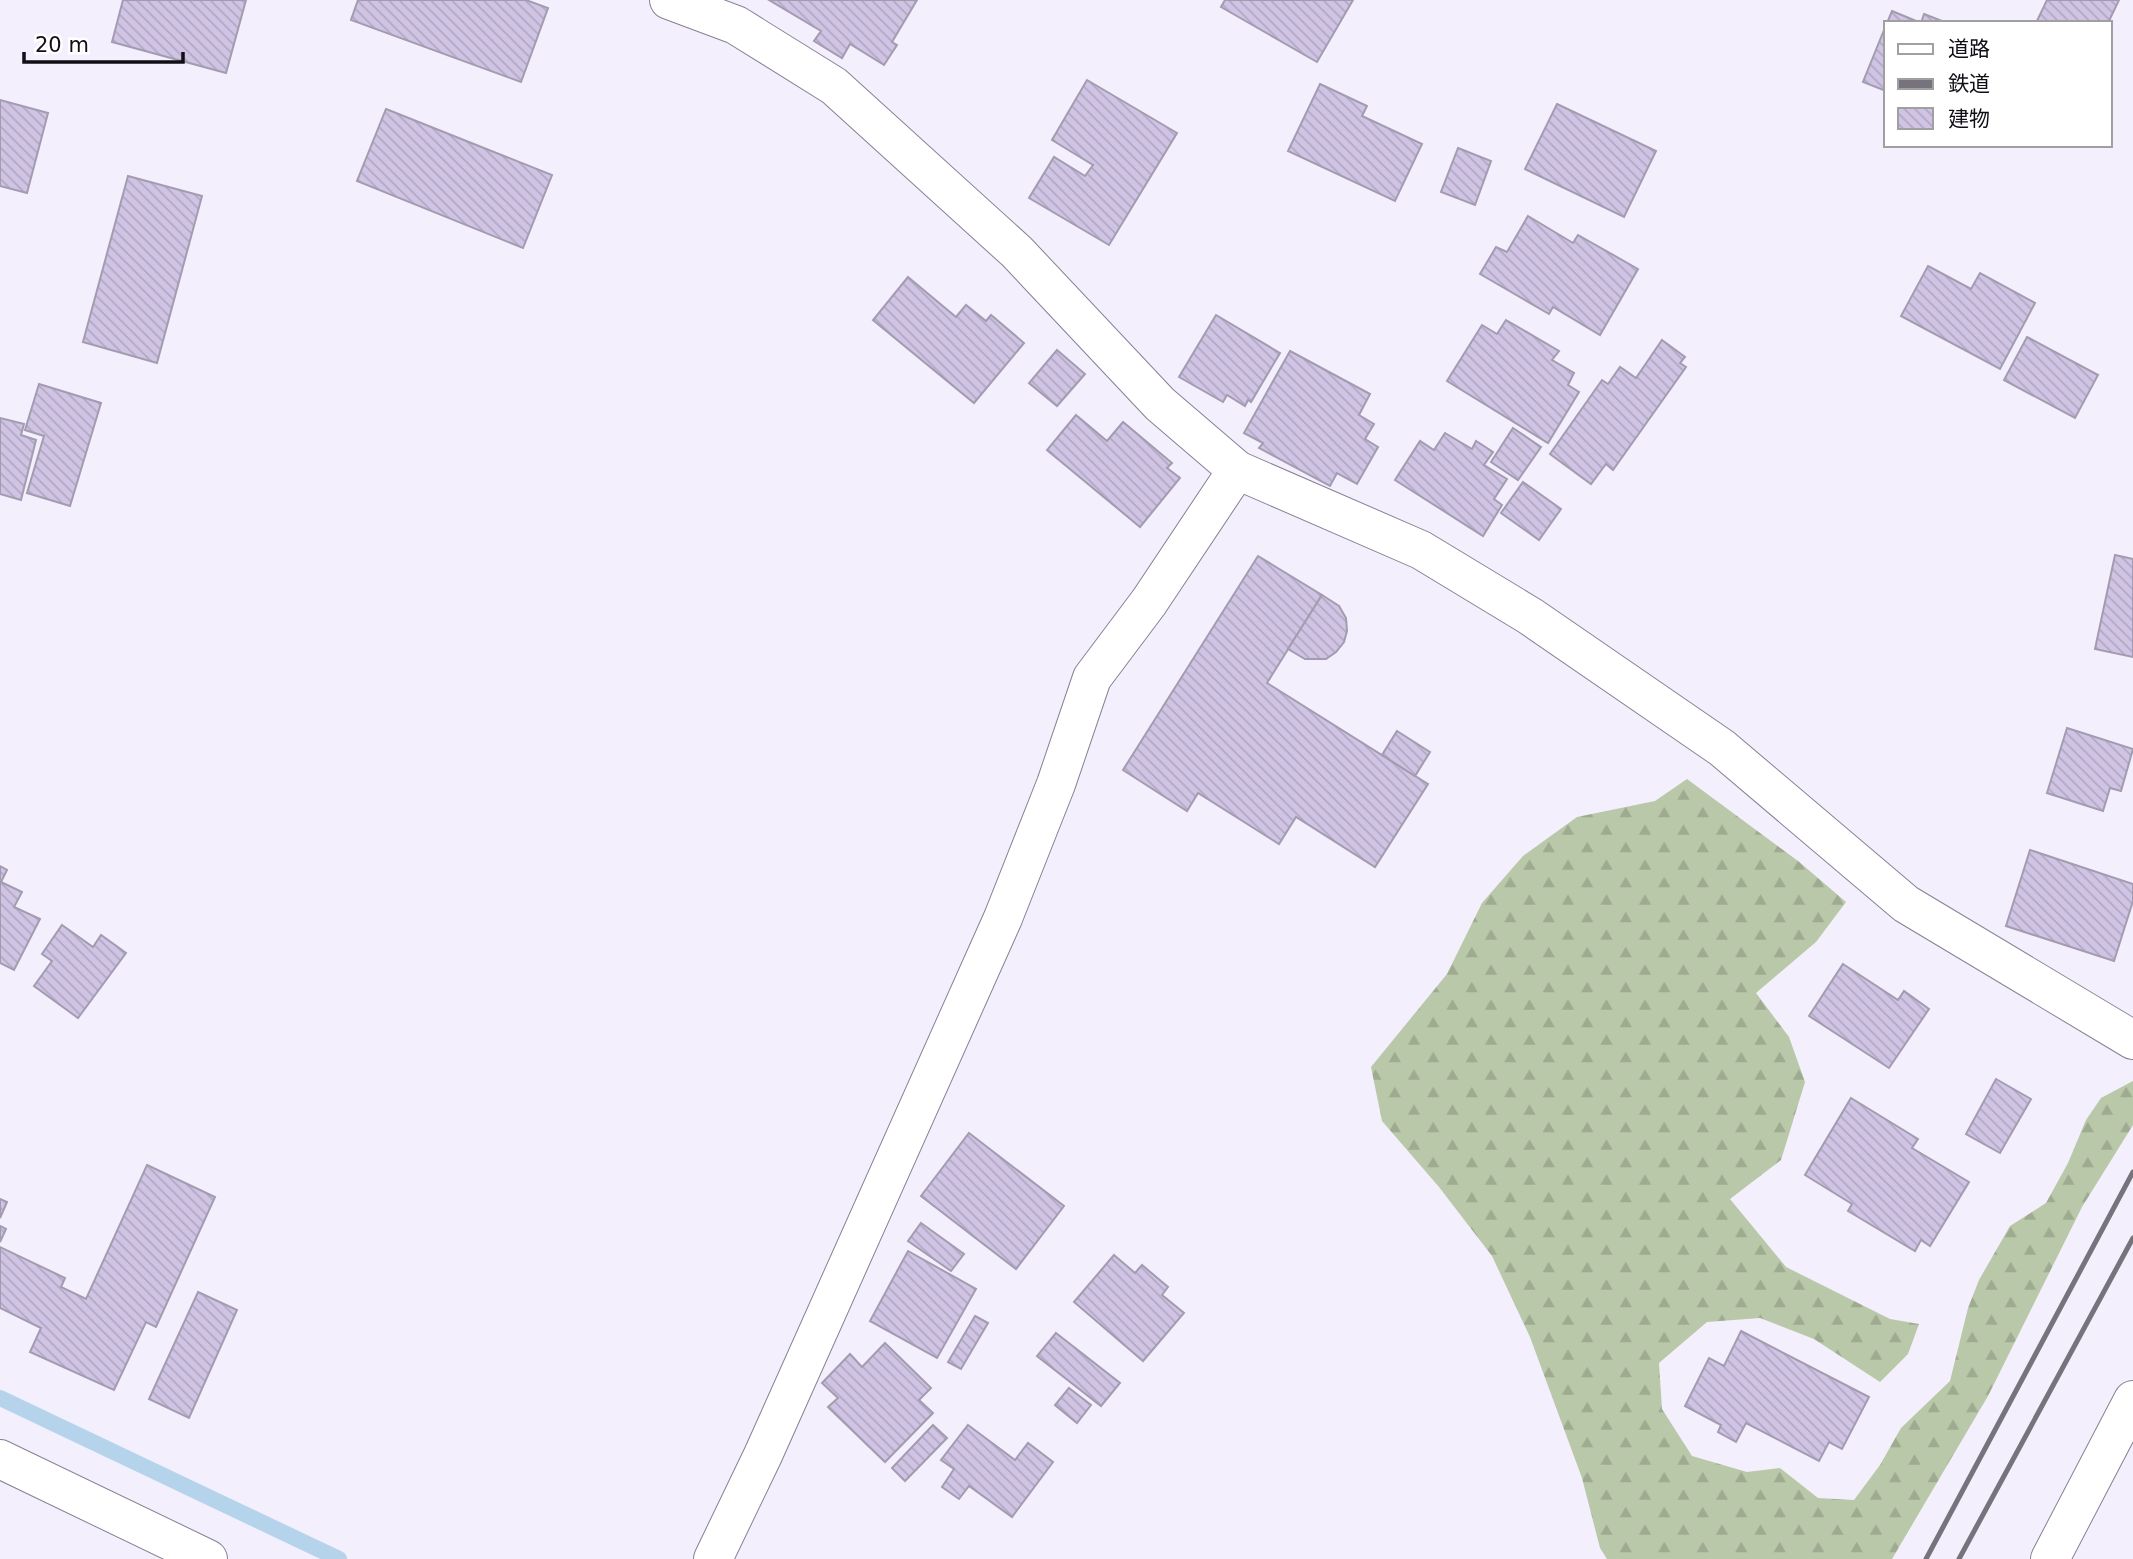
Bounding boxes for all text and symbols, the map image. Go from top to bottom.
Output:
scale bar [24,21,184,65]
legend [1884,21,2112,147]
text: 20 m [35,33,89,57]
text: 道路 [1948,37,1990,61]
text: 鉄道 [1948,72,1990,96]
text: 建物 [1948,107,1990,131]

